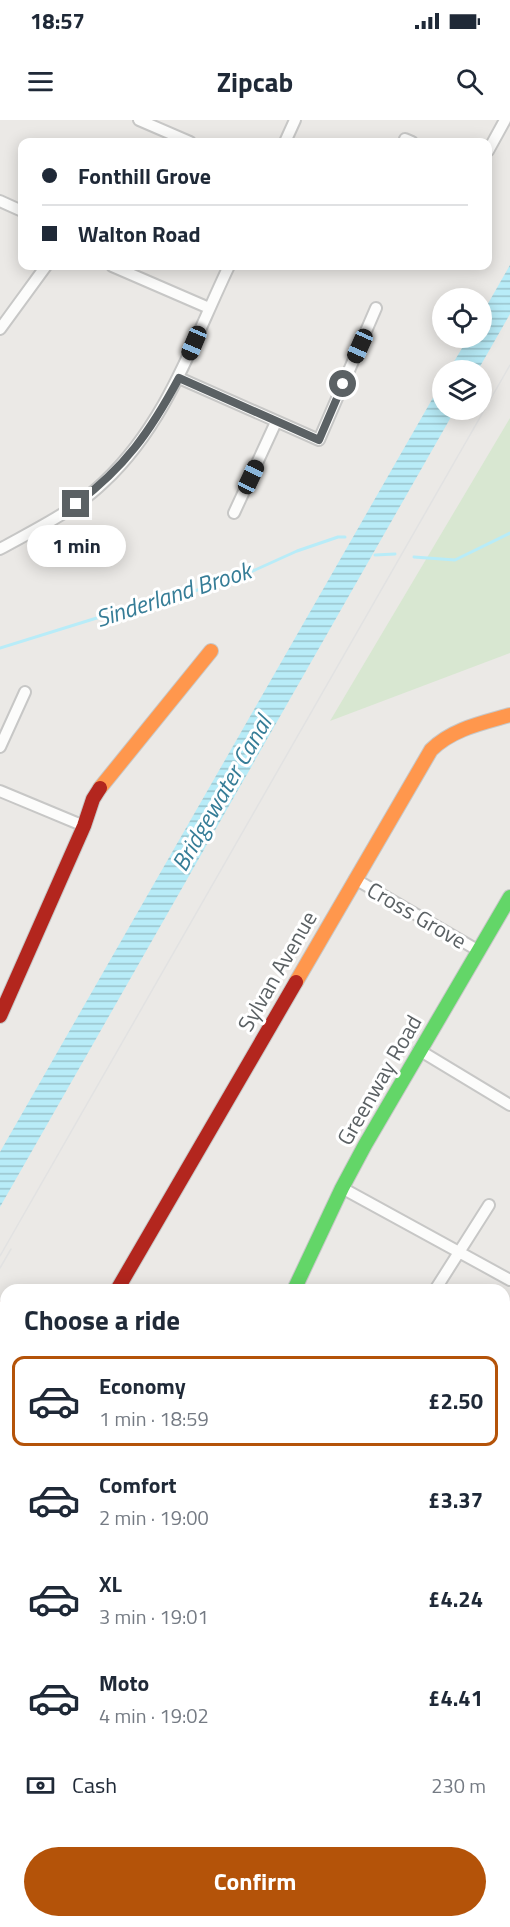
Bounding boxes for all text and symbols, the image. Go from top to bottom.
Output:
text: 18:57 [30,4,85,38]
text: Zipcab [217,61,293,102]
icon: menu [24,65,57,98]
icon: search [453,65,486,98]
text: Fonthill Grove [78,159,211,193]
text: Walton Road [78,217,201,251]
map controls [432,288,492,420]
button: locate [432,288,492,348]
car [179,323,209,363]
car [344,326,376,366]
button: layers [432,360,492,420]
route start [329,370,356,397]
car [235,457,267,497]
route end [62,490,89,517]
callout: 1 min [26,525,125,567]
text: 1 min [52,530,101,561]
water label: Sinderland Brook [91,551,258,636]
water label: Bridgewater Canal [162,706,282,878]
street label: Cross Grove [361,873,473,957]
street label: Sylvan Avenue [229,904,325,1038]
street label: Greenway Road [328,1008,430,1152]
text: Choose a ride [24,1299,180,1340]
text: Economy [99,1369,186,1403]
icon: car [27,1374,81,1428]
text: £2.50 [428,1384,483,1418]
text: 1 min · 18:59 [99,1403,209,1434]
text: Comfort [99,1468,177,1502]
icon: car [27,1473,81,1527]
text: £3.37 [428,1483,483,1517]
text: 2 min · 19:00 [99,1502,209,1533]
text: XL [99,1567,122,1601]
icon: car [27,1572,81,1626]
text: £4.24 [428,1582,483,1616]
text: 3 min · 19:01 [99,1601,209,1632]
text: Moto [99,1666,149,1700]
icon: car [27,1671,81,1725]
text: £4.41 [428,1681,483,1715]
text: 4 min · 19:02 [99,1700,209,1731]
text: Cash [72,1768,117,1802]
icon: cash [24,1769,57,1802]
text: 230 m [431,1770,486,1801]
button: Confirm [24,1847,486,1916]

